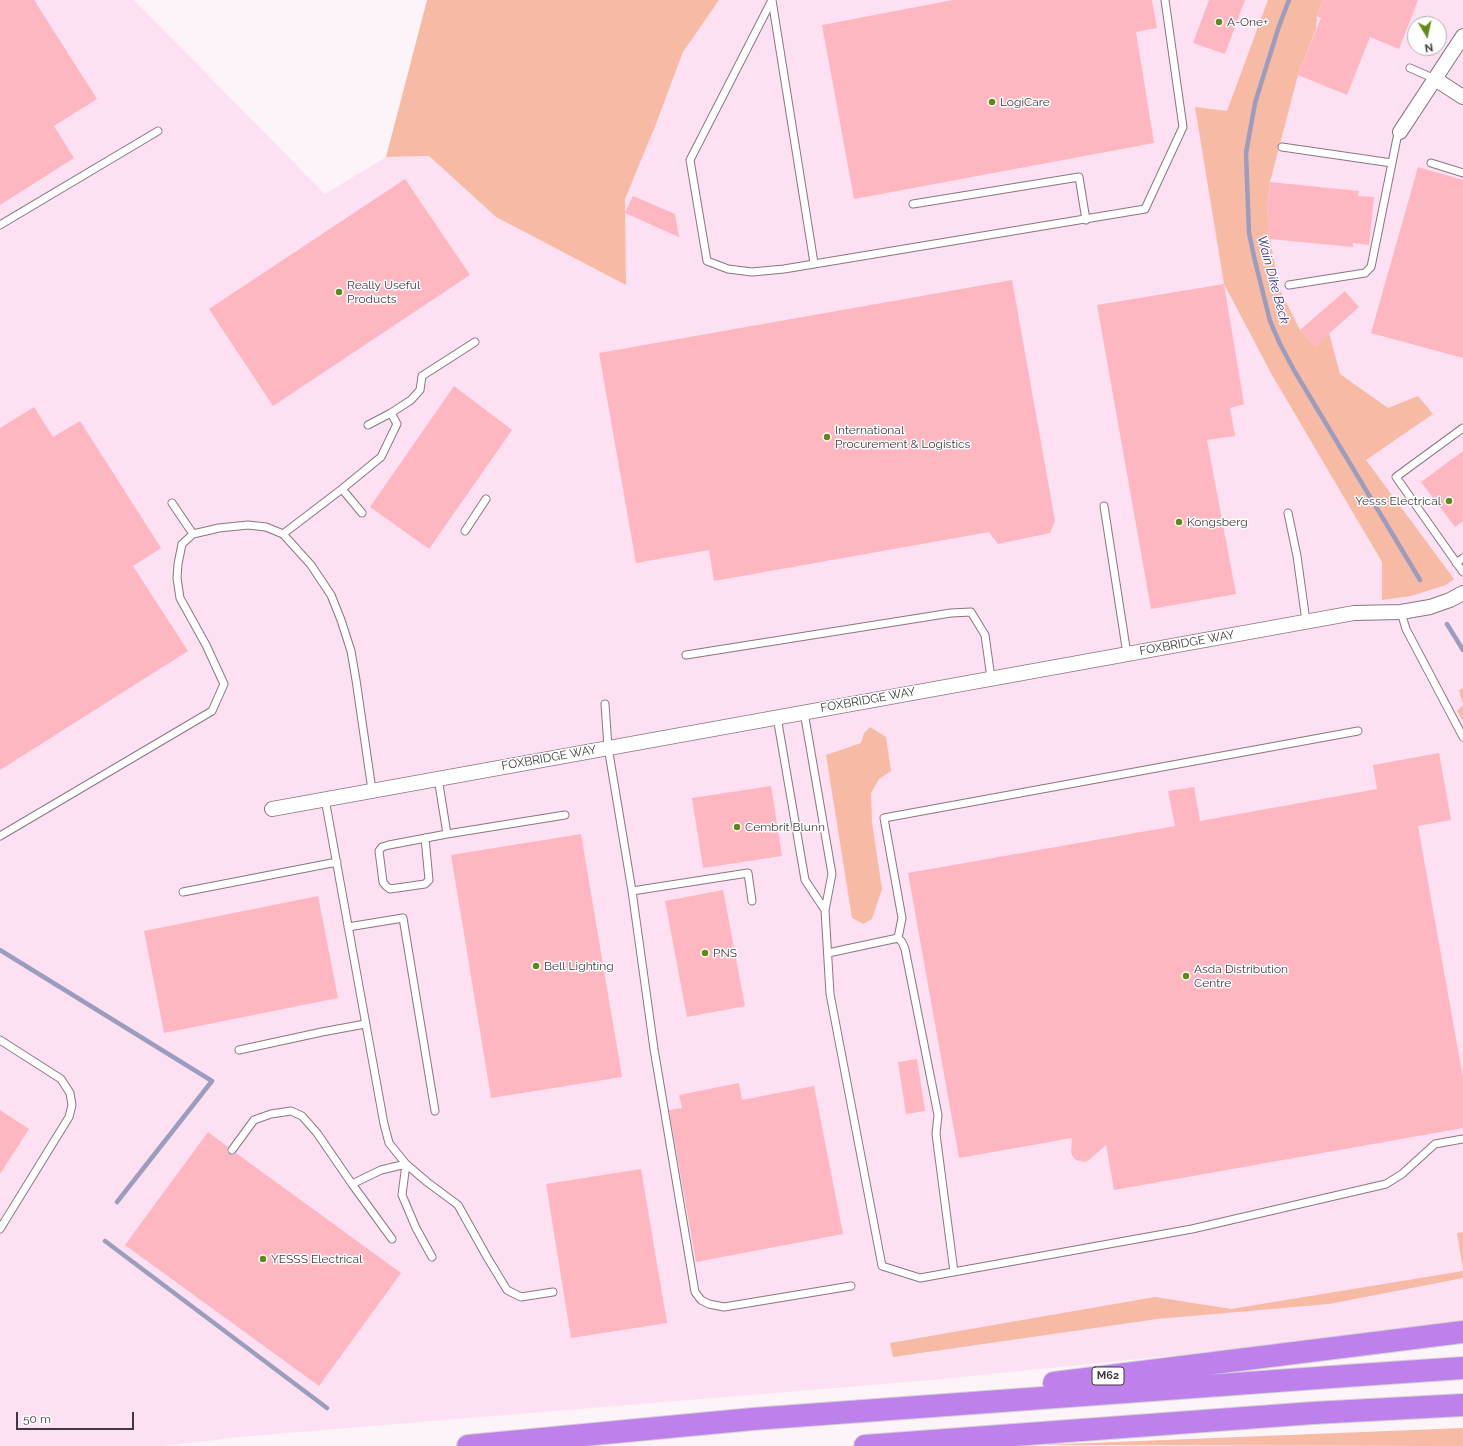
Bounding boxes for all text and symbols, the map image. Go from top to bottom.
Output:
place label: A-One+ [1227,15,1268,29]
north arrow [1407,16,1447,56]
marker: A-One+ [1214,17,1224,27]
text: N [1424,40,1434,54]
place label: LogiCare [1000,95,1050,109]
marker: LogiCare [987,97,997,107]
water label: Wain Dike Beck [1254,234,1292,326]
place label: Really Useful Products [347,278,420,306]
marker: Really Useful Products [334,287,344,297]
place label: International Procurement & Logistics [835,423,970,451]
marker: International Procurement & Logistics [822,432,832,442]
place label: Yesss Electrical [1355,494,1441,508]
marker: Yesss Electrical [1444,496,1454,506]
place label: Kongsberg [1187,515,1248,529]
marker: Kongsberg [1174,517,1184,527]
street label: FOXBRIDGE WAY [1138,628,1236,658]
street label: FOXBRIDGE WAY [819,685,917,715]
street label: FOXBRIDGE WAY [500,743,598,773]
place label: Cembrit Blunn [745,820,825,834]
marker: Cembrit Blunn [732,822,742,832]
place label: PNS [713,946,737,960]
marker: PNS [700,948,710,958]
place label: Bell Lighting [544,959,614,973]
marker: Bell Lighting [531,961,541,971]
place label: Asda Distribution Centre [1194,962,1288,990]
marker: Asda Distribution Centre [1181,971,1191,981]
place label: YESSS Electrical [271,1252,362,1266]
marker: YESSS Electrical [258,1254,268,1264]
road number: M62 [1092,1367,1124,1385]
scale bar [18,1404,136,1430]
text: 50 m [23,1412,51,1426]

